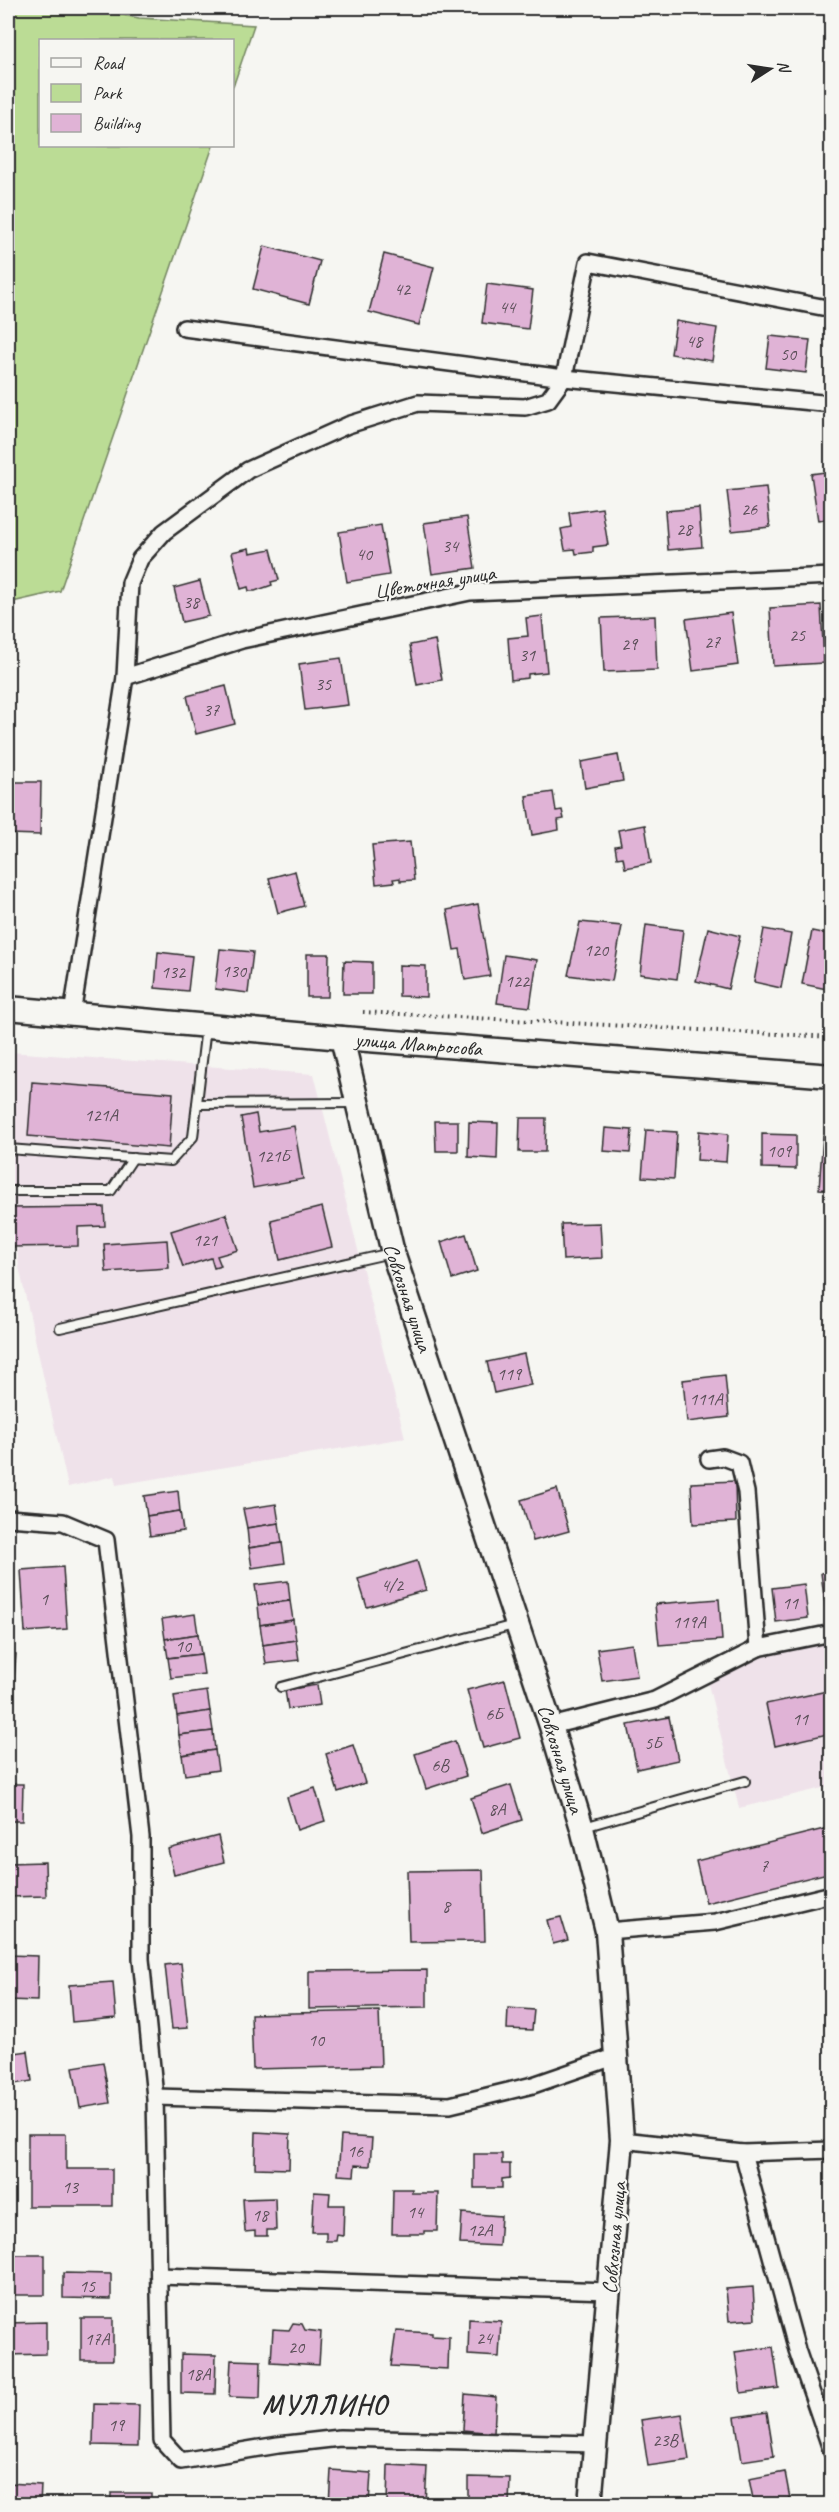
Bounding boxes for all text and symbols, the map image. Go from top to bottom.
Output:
legend [39,39,234,147]
north arrow [740,39,800,99]
text: Road [93,52,126,74]
text: N [773,59,795,76]
text: Park [93,82,123,104]
text: Building [93,112,142,134]
house number: 42 [394,278,412,300]
house number: 44 [499,296,517,318]
house number: 48 [686,330,704,352]
house number: 50 [780,343,798,365]
house number: 26 [741,498,758,520]
house number: 28 [676,518,694,540]
house number: 34 [442,535,460,557]
house number: 40 [356,543,374,565]
street label: Цветочная улица [373,559,499,604]
house number: 38 [183,591,201,613]
house number: 25 [789,624,806,646]
house number: 27 [704,631,721,653]
house number: 29 [621,633,639,655]
house number: 31 [519,644,536,666]
house number: 35 [315,673,332,695]
house number: 37 [203,699,220,721]
house number: 120 [584,939,610,961]
house number: 130 [222,960,248,982]
house number: 132 [161,961,187,983]
house number: 122 [505,970,531,992]
street label: улица Матросова [352,1026,485,1062]
house number: 121А [84,1104,119,1126]
house number: 109 [767,1140,793,1162]
house number: 121Б [256,1145,293,1167]
house number: 121 [193,1229,218,1251]
street label: Совхозная улица [378,1241,439,1357]
house number: 119 [497,1363,523,1385]
house number: 111А [689,1388,724,1410]
house number: 4/2 [381,1574,405,1596]
house number: 1 [40,1588,49,1610]
house number: 11 [782,1592,799,1614]
house number: 119А [672,1611,707,1633]
house number: 10 [175,1635,193,1657]
street label: Совхозная улица [532,1701,590,1818]
house number: 6Б [485,1703,505,1725]
house number: 11 [792,1708,809,1730]
house number: 5Б [644,1732,664,1754]
house number: 6В [431,1754,450,1776]
house number: 8А [488,1798,507,1820]
house number: 7 [760,1855,769,1877]
house number: 8 [442,1895,452,1917]
house number: 10 [308,2029,326,2051]
house number: 16 [347,2140,364,2162]
house number: 13 [62,2176,80,2198]
street label: Совхозная улица [596,2179,632,2295]
house number: 14 [407,2201,425,2223]
house number: 18 [252,2204,270,2226]
house number: 12А [467,2219,494,2241]
house number: 15 [79,2275,96,2297]
house number: 24 [476,2327,494,2349]
house number: 17А [84,2328,111,2350]
house number: 20 [288,2336,306,2358]
house number: 18А [185,2363,212,2385]
district label: МУЛЛИНО [262,2388,390,2422]
house number: 19 [108,2414,126,2436]
house number: 23В [652,2429,679,2451]

